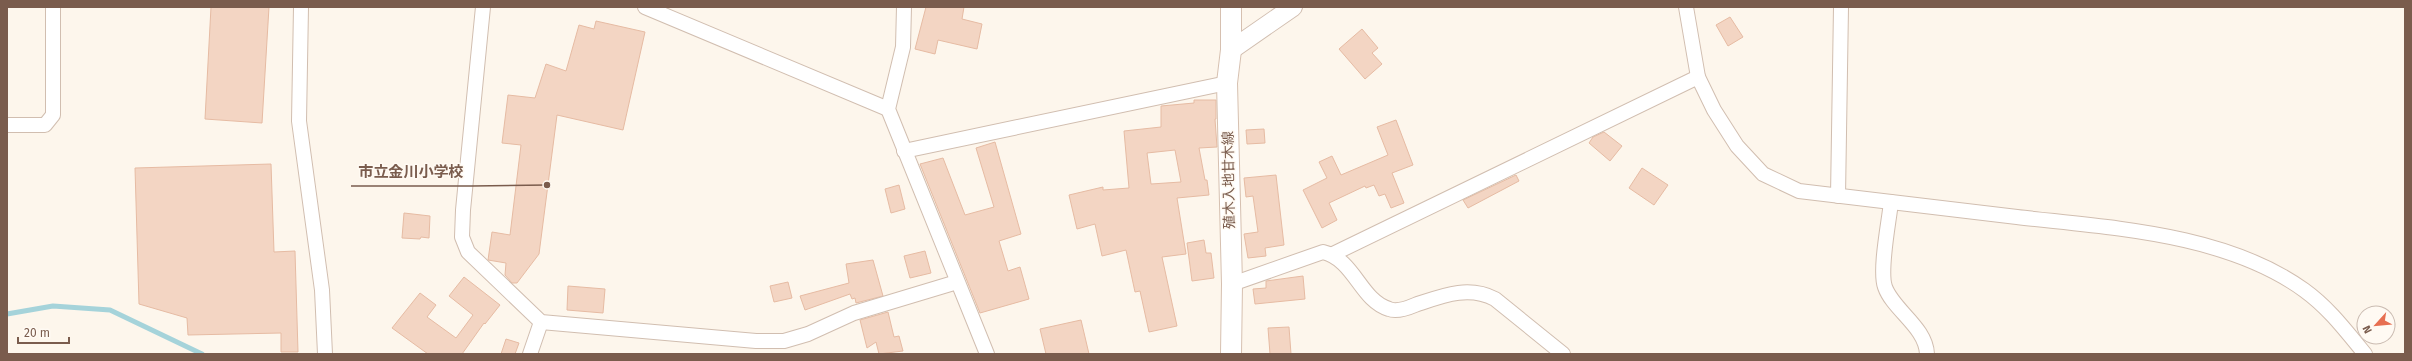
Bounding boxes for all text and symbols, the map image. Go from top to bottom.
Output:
street label: 殖木入地甘木線 [1220,131,1238,229]
callout: 市立金川小学校 [351,159,472,186]
text: 市立金川小学校 [358,163,464,181]
north arrow [2356,305,2396,345]
scale bar [18,319,69,345]
text: N [2360,323,2375,336]
text: 20 m [24,326,50,340]

